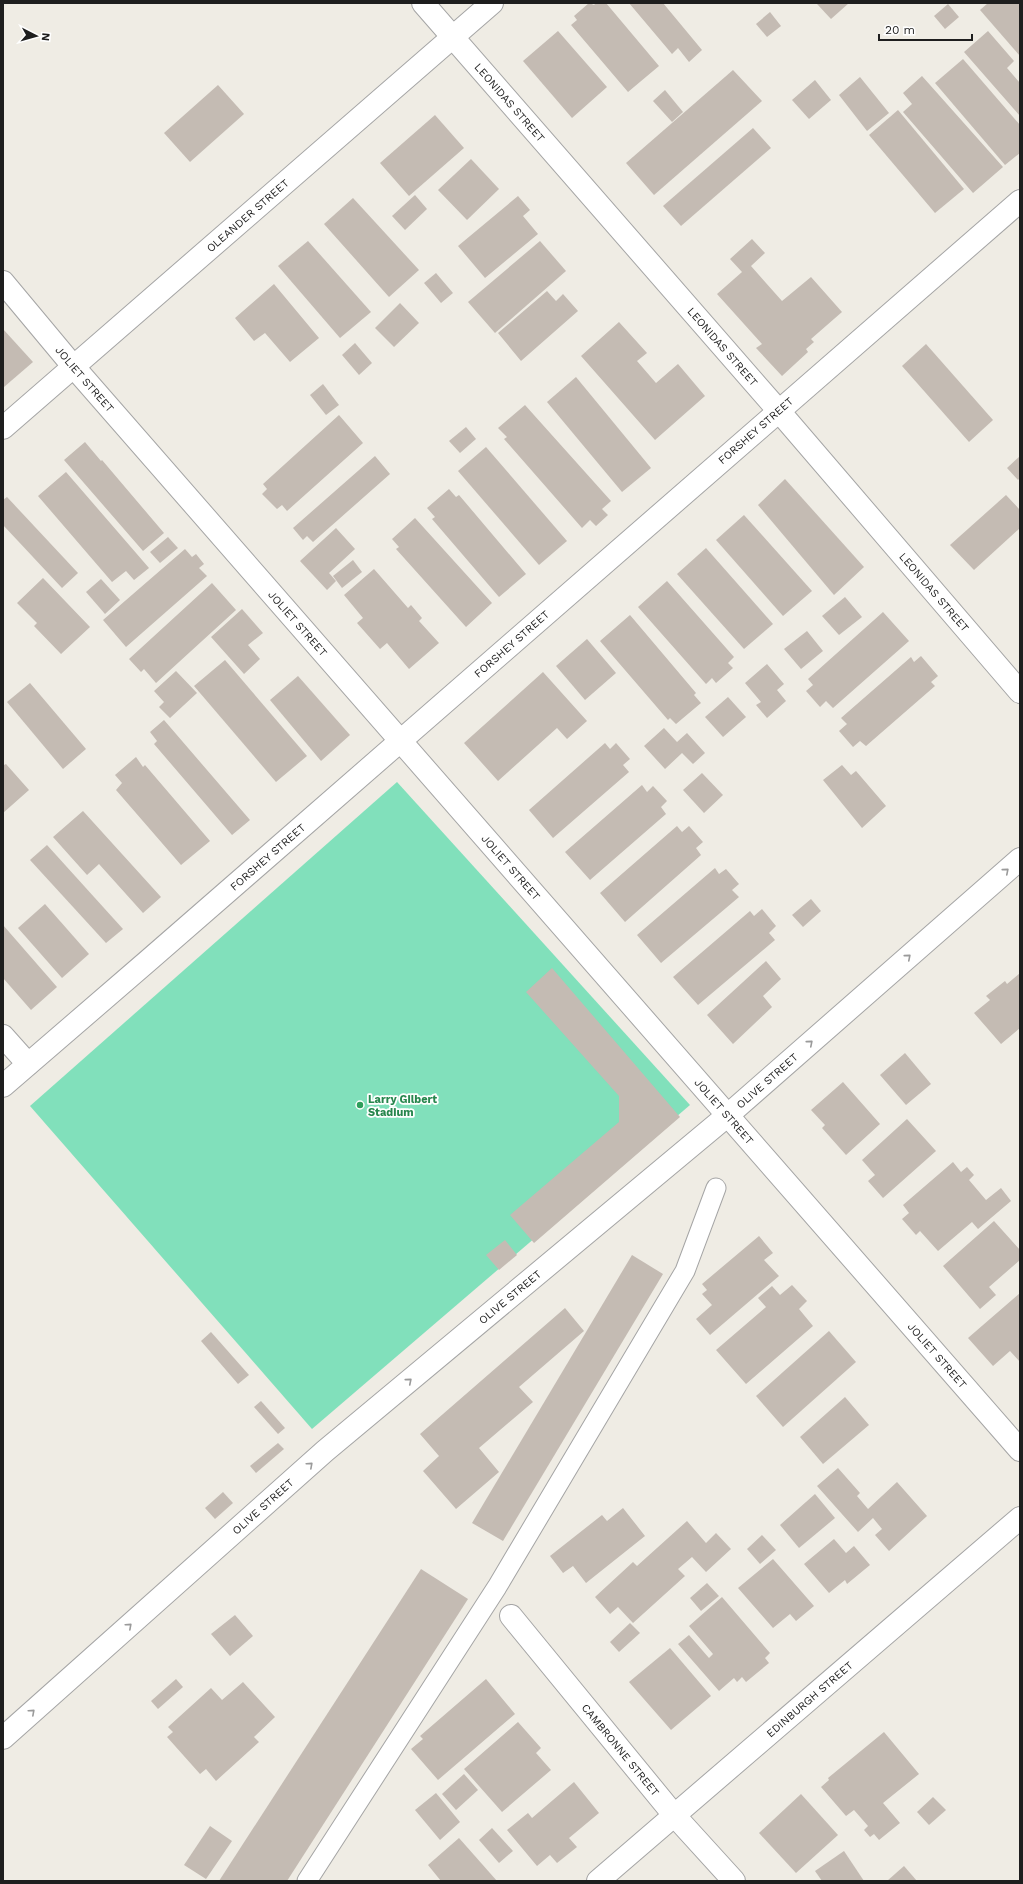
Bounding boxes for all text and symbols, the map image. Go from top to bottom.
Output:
north arrow [16,16,56,56]
scale bar [879,16,972,42]
text: 20 m [885,23,915,37]
text: N [39,32,52,42]
street label: LEONIDAS STREET [472,61,547,145]
street label: OLEANDER STREET [204,176,292,255]
street label: LEONIDAS STREET [685,305,760,389]
street label: JOLIET STREET [52,344,117,415]
street label: FORSHEY STREET [716,394,796,467]
street label: LEONIDAS STREET [896,550,972,635]
street label: JOLIET STREET [265,588,330,659]
street label: FORSHEY STREET [472,608,552,680]
street label: FORSHEY STREET [228,821,308,893]
street label: JOLIET STREET [478,832,543,903]
one-way arrow [1001,869,1008,876]
one-way arrow [903,955,911,962]
one-way arrow [805,1040,813,1048]
street label: OLIVE STREET [734,1050,801,1112]
street label: JOLIET STREET [692,1076,756,1147]
place label: Larry Gilbert Stadium [368,1093,437,1119]
marker: Larry Gilbert Stadium [355,1100,365,1110]
street label: OLIVE STREET [476,1267,544,1327]
street label: JOLIET STREET [905,1320,969,1391]
one-way arrow [405,1378,412,1385]
one-way arrow [305,1462,313,1469]
street label: OLIVE STREET [230,1476,297,1537]
one-way arrow [124,1623,132,1630]
street label: EDINBURGH STREET [764,1658,856,1740]
street label: CAMBRONNE STREET [579,1701,662,1799]
one-way arrow [27,1709,35,1717]

